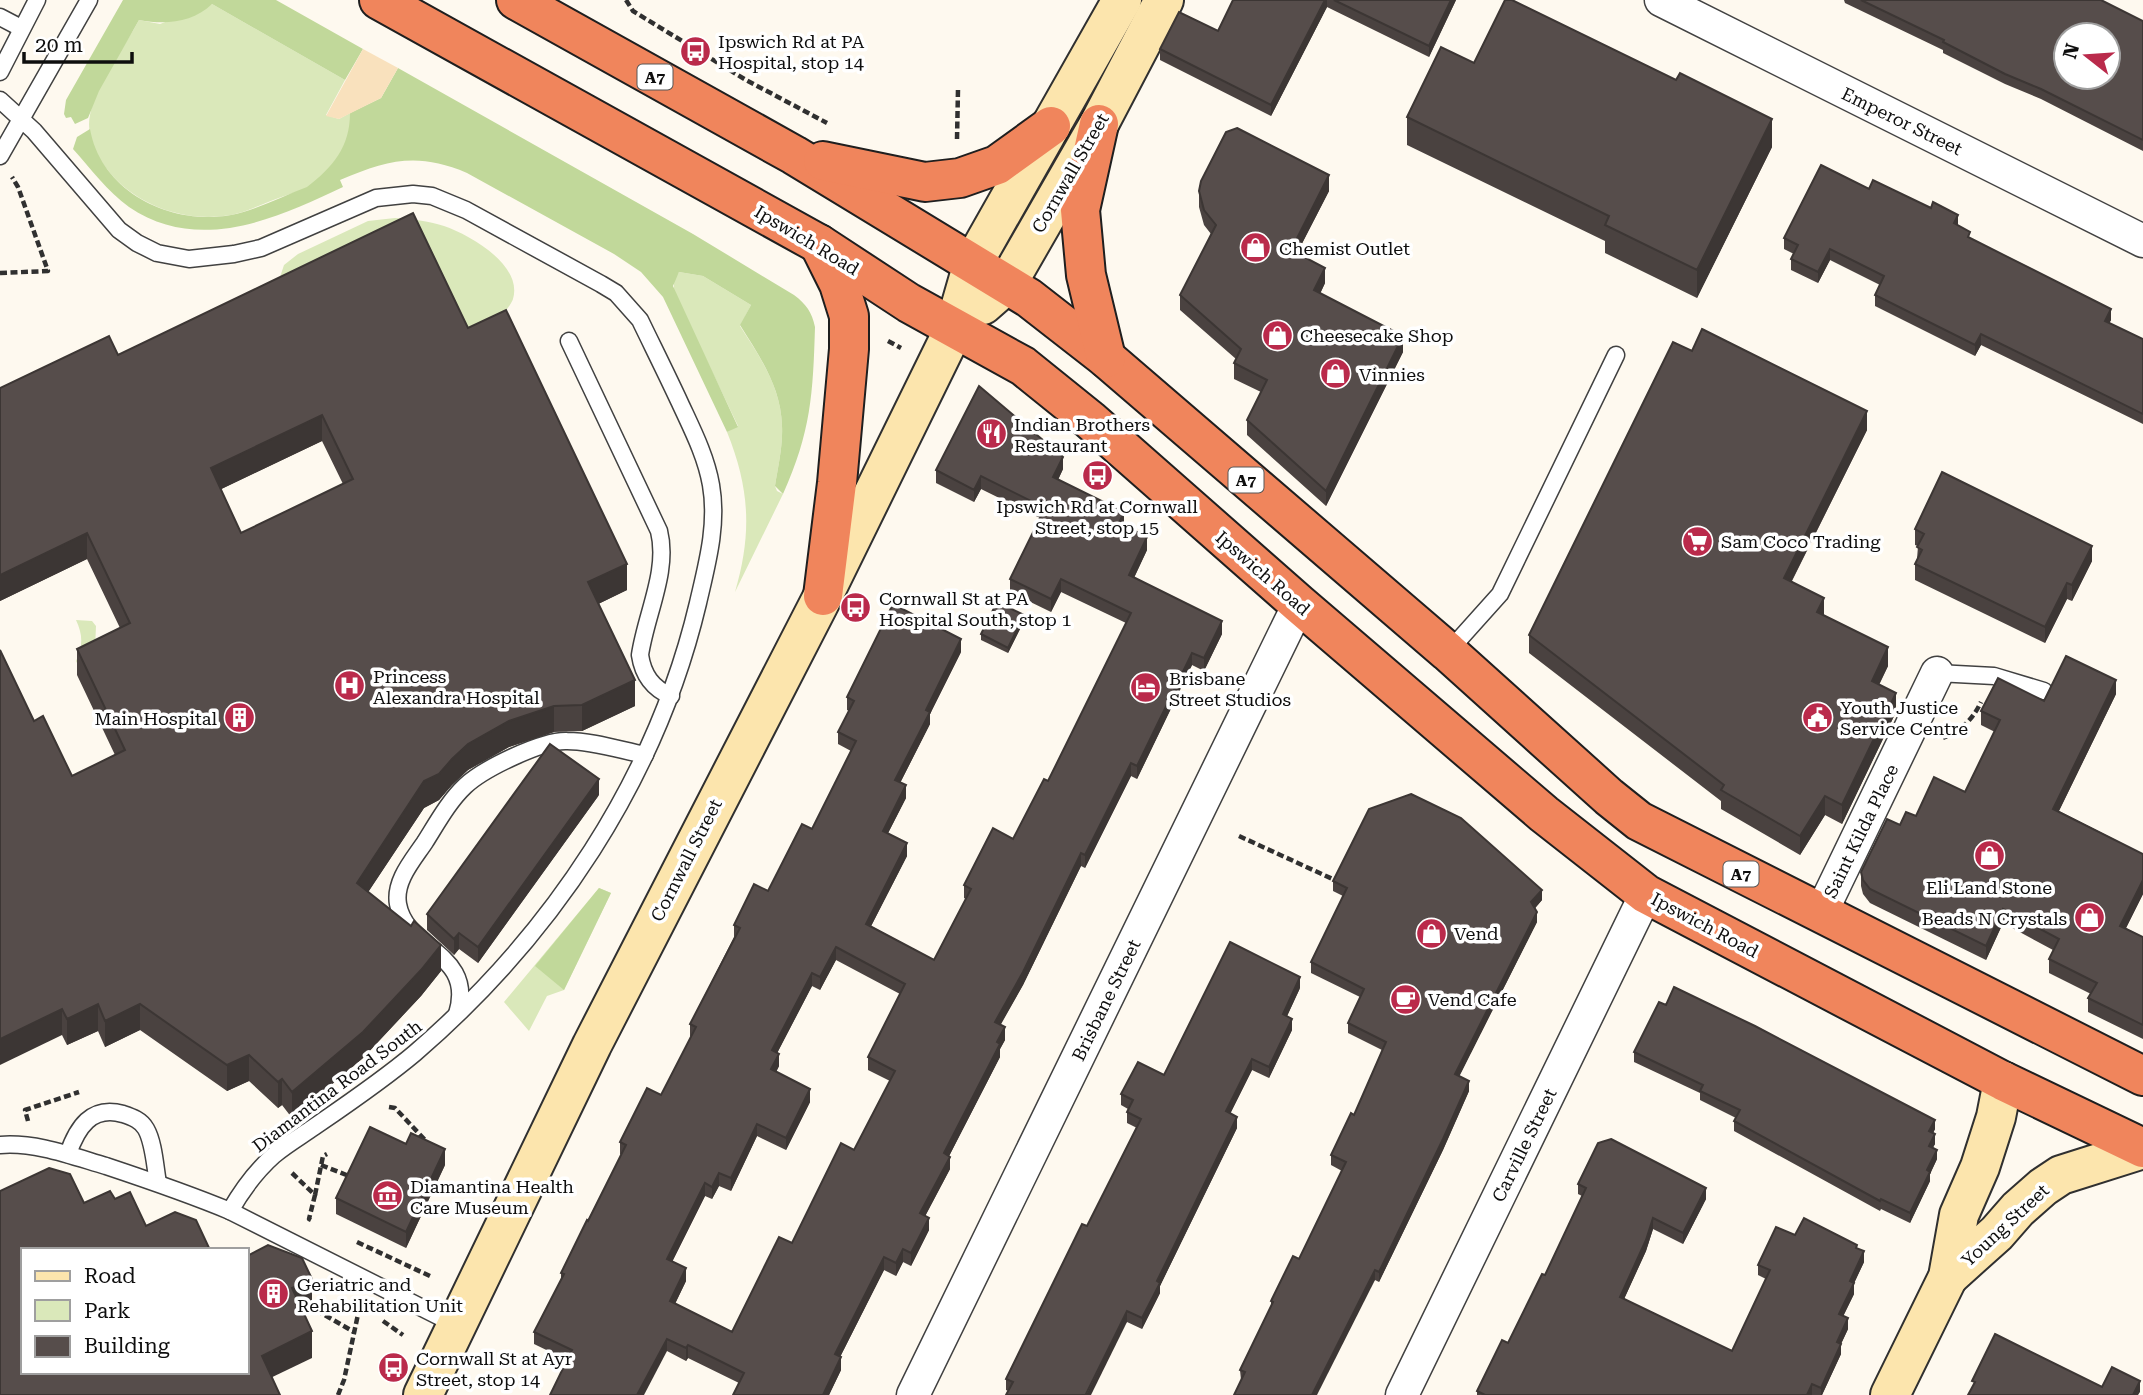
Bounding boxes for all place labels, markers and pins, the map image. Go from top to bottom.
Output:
place label: Ipswich Rd at PA Hospital, stop 14 [718,31,865,73]
bus stop icon: Ipswich Rd at PA Hospital, stop 14 [678,34,712,68]
shop icon: Chemist Outlet [1239,231,1273,265]
place label: Chemist Outlet [1279,238,1410,259]
shop icon: Cheesecake Shop [1260,318,1294,352]
place label: Cheesecake Shop [1300,325,1454,346]
shop icon: Vinnies [1319,357,1353,391]
place label: Vinnies [1359,364,1425,385]
place label: Indian Brothers Restaurant [1014,414,1150,456]
restaurant icon: Indian Brothers Restaurant [974,417,1008,451]
bus stop icon: Ipswich Rd at Cornwall Street, stop 15 [1080,459,1114,493]
place label: Ipswich Rd at Cornwall Street, stop 15 [996,496,1198,538]
supermarket icon: Sam Coco Trading [1681,524,1715,558]
place label: Sam Coco Trading [1721,531,1881,552]
place label: Cornwall St at PA Hospital South, stop 1 [879,588,1072,630]
bus stop icon: Cornwall St at PA Hospital South, stop 1 [839,591,873,625]
place label: Princess Alexandra Hospital [373,666,540,708]
place label: Brisbane Street Studios [1169,668,1291,710]
hospital icon: Princess Alexandra Hospital [333,669,367,703]
hotel icon: Brisbane Street Studios [1129,671,1163,705]
place label: Youth Justice Service Centre [1840,697,1968,739]
public building icon: Youth Justice Service Centre [1800,700,1834,734]
building icon: Main Hospital [223,701,257,735]
place label: Main Hospital [95,708,217,729]
shop icon: Eli Land Stone [1972,839,2006,873]
place label: Eli Land Stone [1926,877,2052,898]
shop icon: Beads N Crystals [2073,901,2107,935]
place label: Beads N Crystals [1922,908,2067,929]
shop icon: Vend [1414,916,1448,950]
place label: Vend [1454,923,1499,944]
cafe icon: Vend Cafe [1388,982,1422,1016]
place label: Vend Cafe [1428,989,1517,1010]
place label: Diamantina Health Care Museum [410,1176,574,1218]
museum icon: Diamantina Health Care Museum [370,1179,404,1213]
place label: Geriatric and Rehabilitation Unit [297,1274,463,1316]
building icon: Geriatric and Rehabilitation Unit [257,1277,291,1311]
place label: Cornwall St at Ayr Street, stop 14 [416,1348,572,1390]
bus stop icon: Cornwall St at Ayr Street, stop 14 [376,1351,410,1385]

